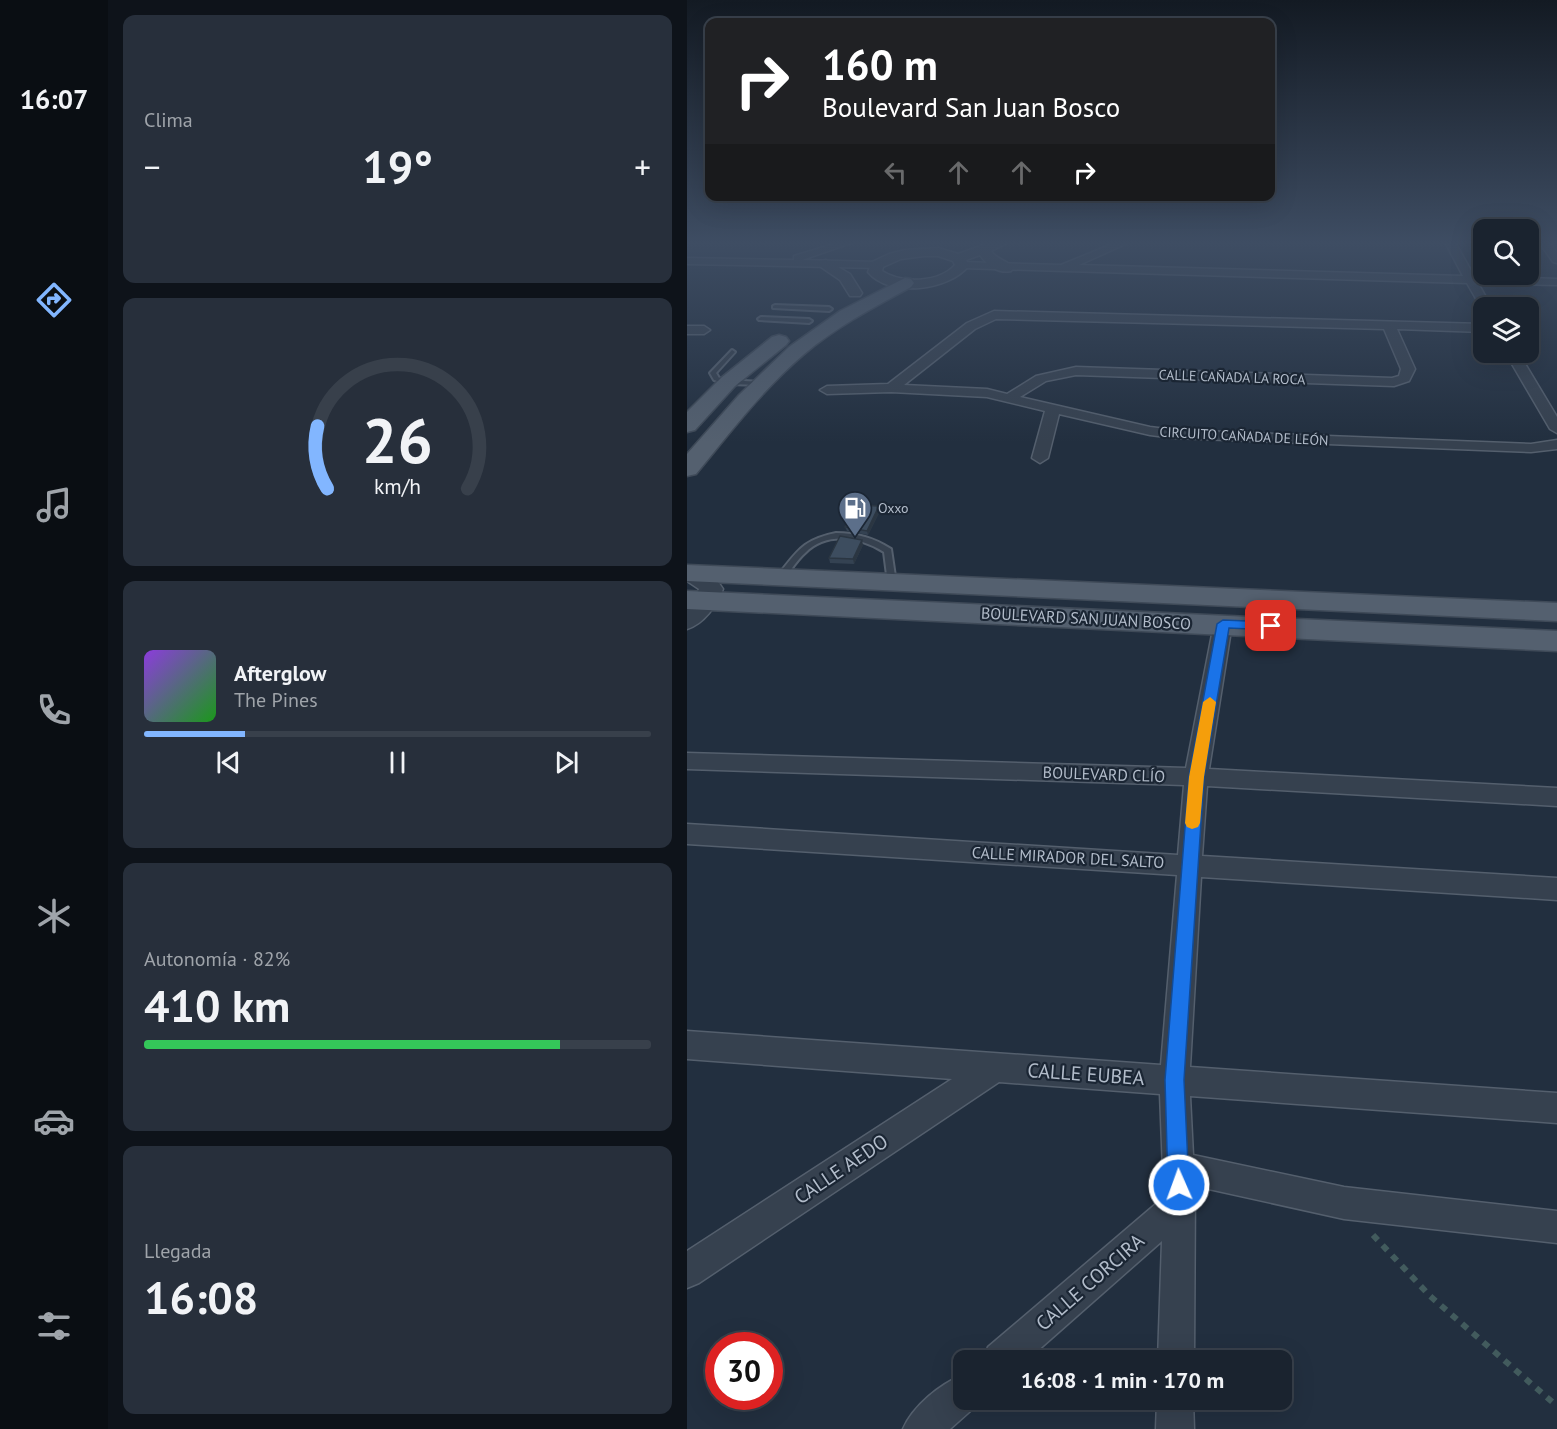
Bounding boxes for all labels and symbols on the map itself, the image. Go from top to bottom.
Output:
street label: CALLE CAÑADA LA ROCA [1158,365,1306,389]
street label: CIRCUITO CAÑADA DE LEÓN [1159,423,1329,449]
fuel station icon: Oxxo [837,490,873,537]
place label: Oxxo [878,499,909,517]
pin [1245,600,1296,651]
street label: BOULEVARD SAN JUAN BOSCO [980,603,1192,633]
street label: BOULEVARD CLÍO [1042,762,1166,786]
street label: CALLE MIRADOR DEL SALTO [971,842,1165,872]
street label: CALLE EUBEA [1027,1057,1146,1091]
street label: CALLE AEDO [789,1128,893,1210]
position arrow [1147,1153,1211,1217]
street label: CALLE CORCIRA [1030,1228,1150,1336]
speed limit sign: 30 [705,1332,783,1410]

